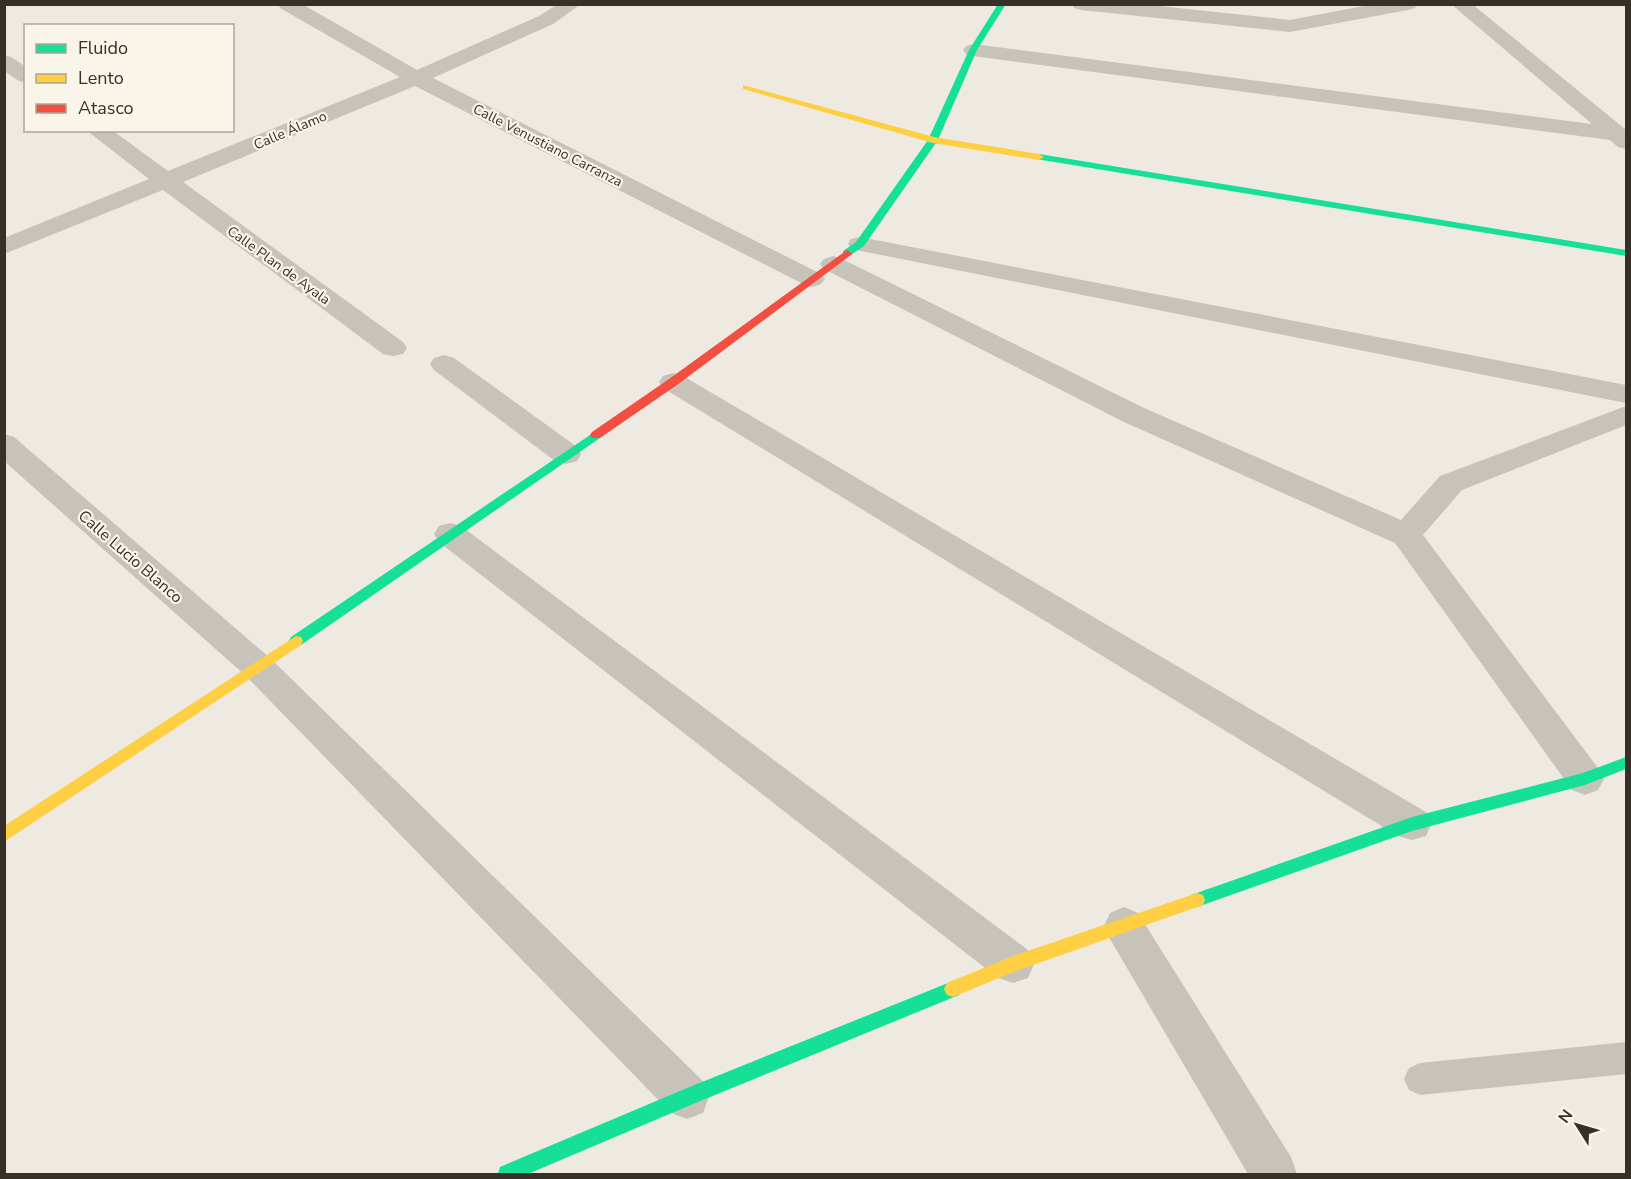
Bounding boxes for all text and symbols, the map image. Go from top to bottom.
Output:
legend [24,24,234,132]
text: Fluido [78,36,128,60]
text: Lento [78,66,124,90]
text: Atasco [78,96,134,120]
street label: Calle Venustiano Carranza [470,99,626,191]
street label: Calle Álamo [251,107,330,154]
street label: Calle Plan de Ayala [223,222,334,309]
street label: Calle Lucio Blanco [73,505,187,608]
north arrow [1547,1095,1607,1155]
text: N [1553,1105,1578,1128]

